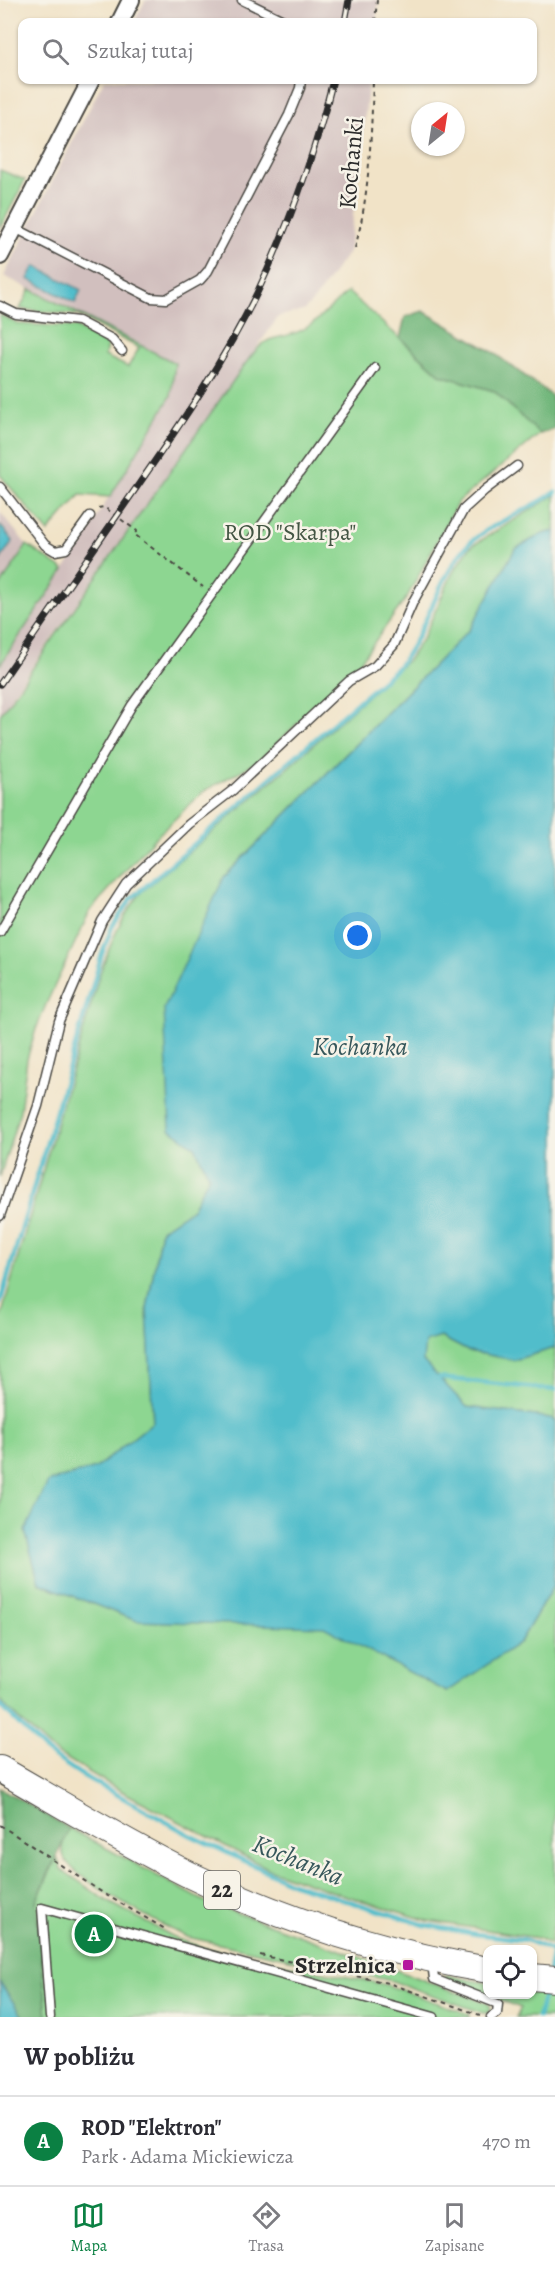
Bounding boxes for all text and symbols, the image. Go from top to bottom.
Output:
search box [18,18,537,84]
icon: search [39,35,72,68]
text: Szukaj tutaj [87,36,193,66]
north arrow [411,102,465,156]
street label: Kochanki [331,116,371,210]
park label: ROD "Skarpa" [224,516,356,548]
your location [343,921,372,950]
water label: Kochanka [312,1029,408,1064]
water label: Kochanka [247,1826,349,1894]
road number: 22 [204,1871,240,1909]
pin: A [74,1912,113,1956]
map controls [483,1945,537,1999]
button: locate [483,1945,537,1999]
place label: Strzelnica [295,1949,396,1981]
marker: Strzelnica [401,1958,415,1972]
text: W pobliżu [24,2039,135,2074]
text: ROD "Elektron" [81,2113,221,2143]
text: A [37,2128,50,2155]
text: 470 m [482,2128,531,2155]
text: Park · Adama Mickiewicza [81,2143,294,2170]
tab: Mapa [71,2199,107,2257]
tab: Trasa [248,2199,284,2257]
tab: Zapisane [425,2199,484,2257]

